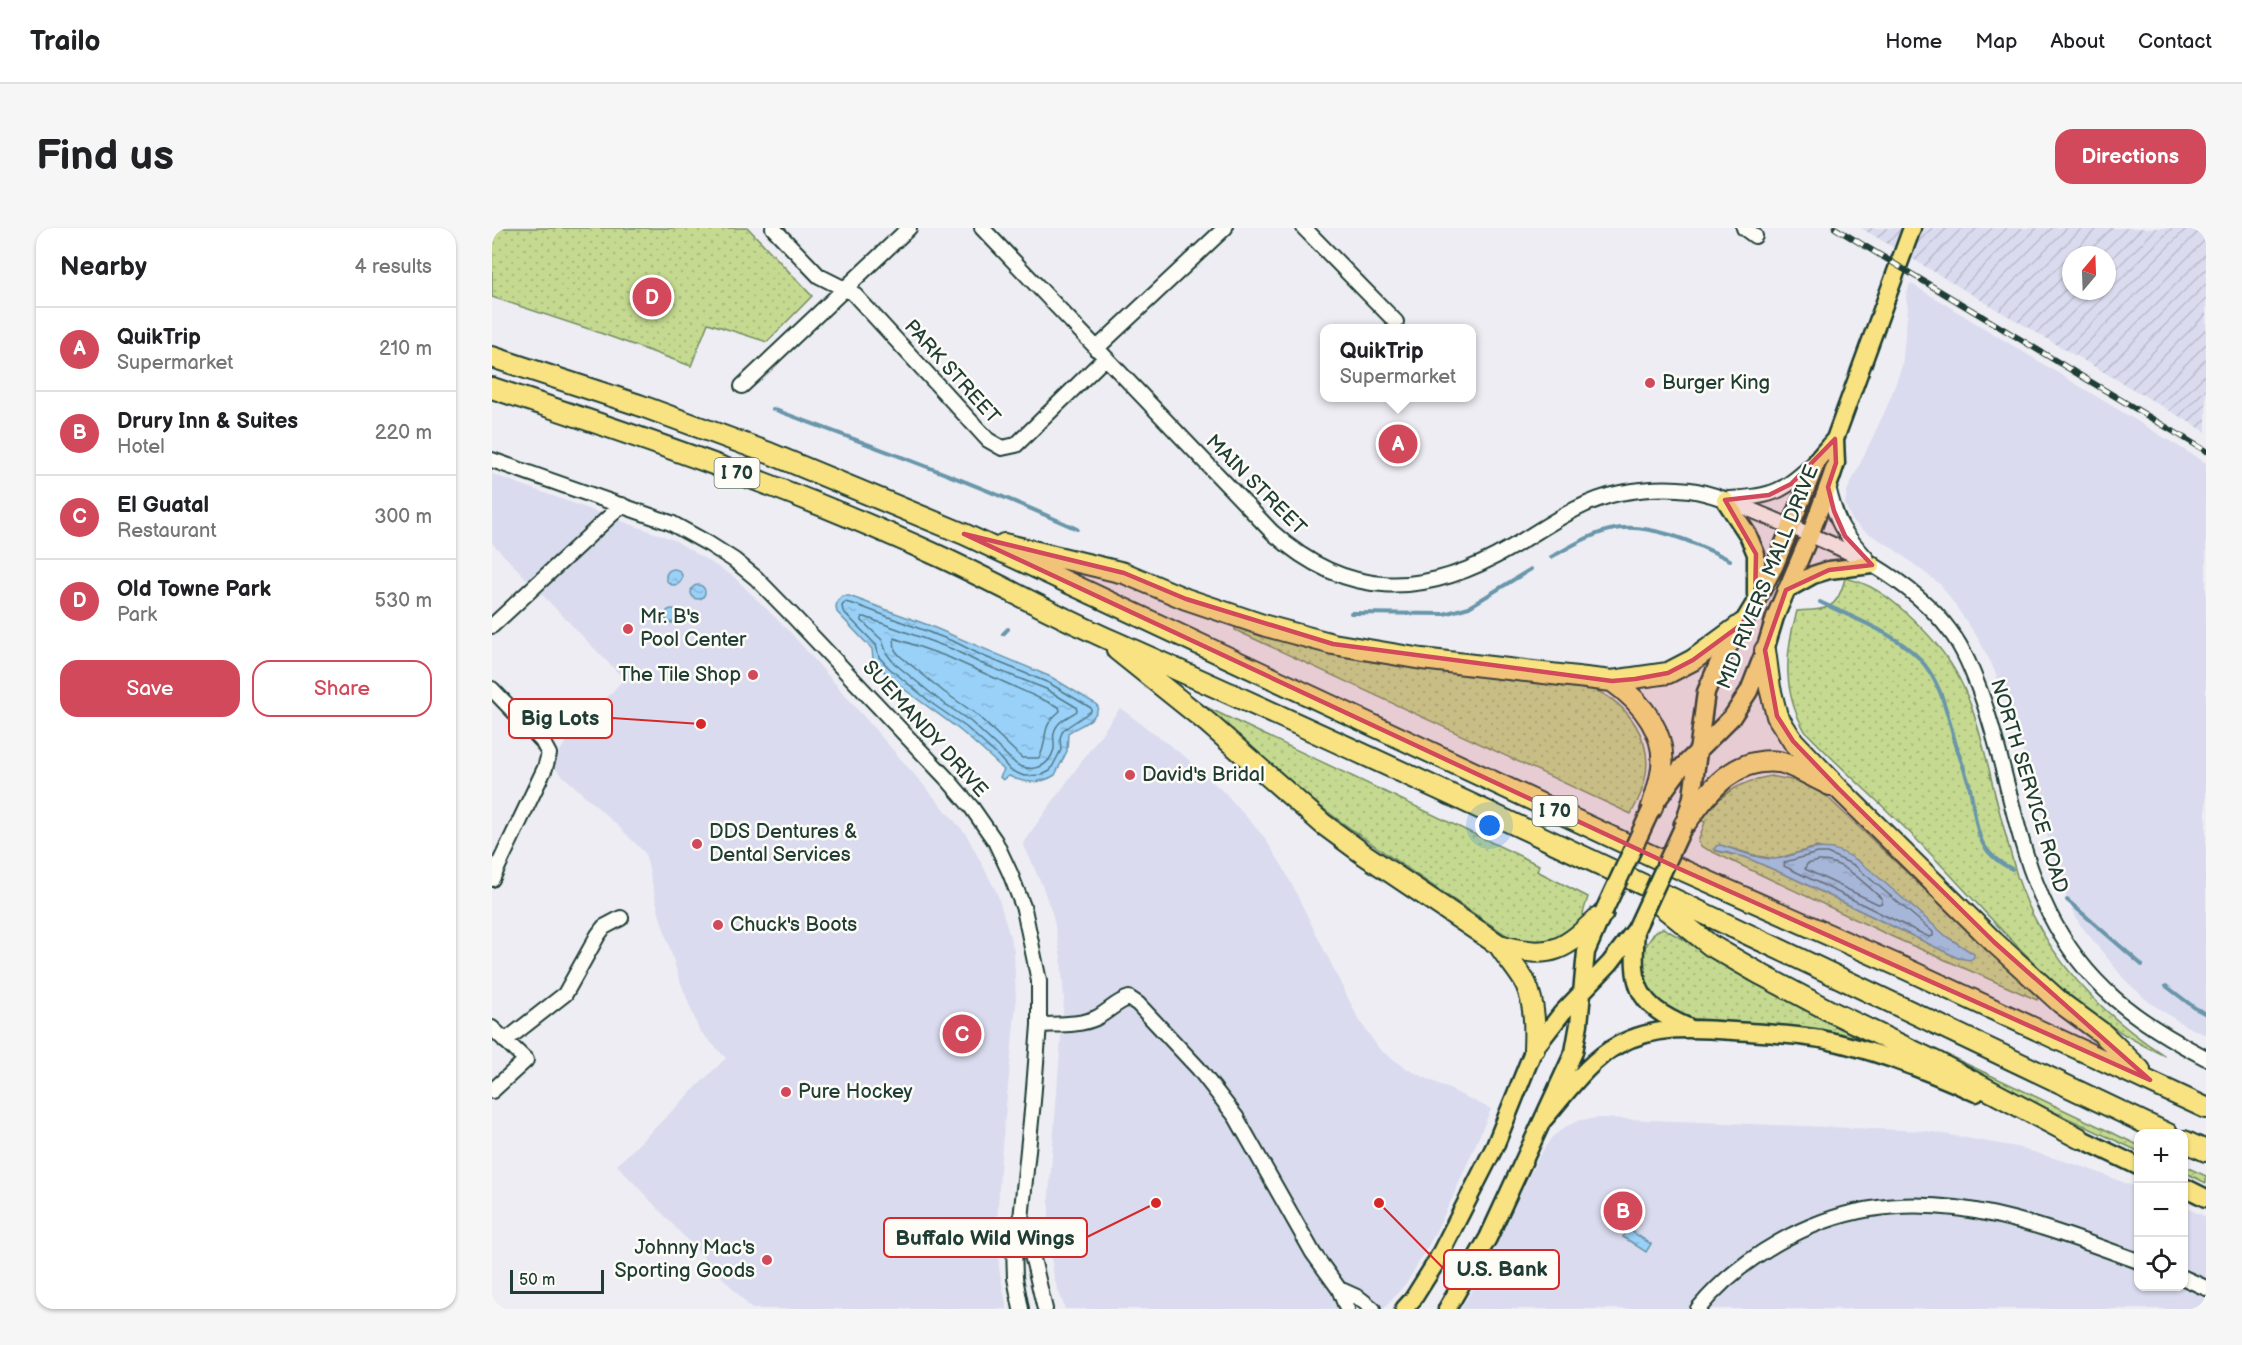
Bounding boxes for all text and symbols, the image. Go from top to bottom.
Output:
text: Trailo [30,25,101,58]
text: Home [1885,29,1942,54]
text: Map [1975,29,2017,54]
text: About [2050,29,2105,54]
text: Contact [2138,29,2212,54]
button: Directions [2055,129,2206,184]
text: Find us [36,131,174,182]
north arrow [2062,246,2116,300]
text: Nearby [60,252,147,283]
text: 4 results [354,255,432,279]
pin: D [632,274,672,320]
street label: PARK STREET [899,315,1005,429]
text: QuikTrip [117,324,201,351]
popup [1320,324,1476,402]
text: A [73,337,86,361]
text: 210 m [379,337,432,361]
text: QuikTrip [1340,338,1424,365]
text: Supermarket [117,351,233,375]
text: Supermarket [1340,365,1456,389]
place label: Burger King [1662,371,1770,395]
marker: Burger King [1643,376,1657,390]
text: Drury Inn & Suites [117,408,298,435]
text: B [72,421,87,445]
text: 220 m [375,421,432,445]
pin: A [1378,422,1418,466]
street label: MAIN STREET [1201,430,1311,540]
text: Hotel [117,435,165,459]
road number: I 70 [714,458,760,488]
street label: MID RIVERS MALL DRIVE [1712,461,1824,693]
text: El Guatal [117,492,209,519]
text: C [72,505,87,529]
text: 300 m [374,505,432,529]
text: Restaurant [117,519,217,543]
text: Old Towne Park [117,576,271,603]
text: D [73,589,86,613]
text: 530 m [375,589,432,613]
text: Park [117,603,157,627]
place label: Mr. B's Pool Center [640,605,747,652]
marker: Mr. B's Pool Center [621,622,635,636]
street label: SUEMANDY DRIVE [857,656,993,802]
button: Save [60,660,240,717]
button: Share [252,660,432,717]
place label: The Tile Shop [619,663,741,687]
marker: The Tile Shop [746,668,760,682]
street label: NORTH SERVICE ROAD [1985,676,2073,896]
callout: Big Lots [509,699,612,738]
text: Big Lots [521,706,599,731]
place label: David's Bridal [1142,763,1265,787]
marker: David's Bridal [1123,768,1137,782]
road number: I 70 [1532,796,1578,826]
your location [1475,811,1504,840]
place label: DDS Dentures & Dental Services [709,820,857,867]
marker: DDS Dentures & Dental Services [690,837,704,851]
place label: Chuck's Boots [730,913,857,937]
marker: Chuck's Boots [711,918,725,932]
pin: C [942,1012,982,1056]
place label: Pure Hockey [798,1080,913,1104]
marker: Pure Hockey [779,1085,793,1099]
map controls [2134,1129,2188,1291]
button: + [2134,1129,2188,1183]
button: − [2134,1183,2188,1237]
pin: B [1604,1188,1642,1234]
callout: Buffalo Wild Wings [884,1218,1087,1257]
text: Buffalo Wild Wings [895,1226,1075,1251]
place label: Johnny Mac's Sporting Goods [614,1236,755,1283]
button: locate [2134,1237,2188,1291]
callout: U.S. Bank [1444,1250,1559,1289]
marker: Johnny Mac's Sporting Goods [760,1253,774,1267]
text: U.S. Bank [1456,1257,1548,1282]
scale bar [510,1267,604,1294]
text: 50 m [519,1271,555,1290]

